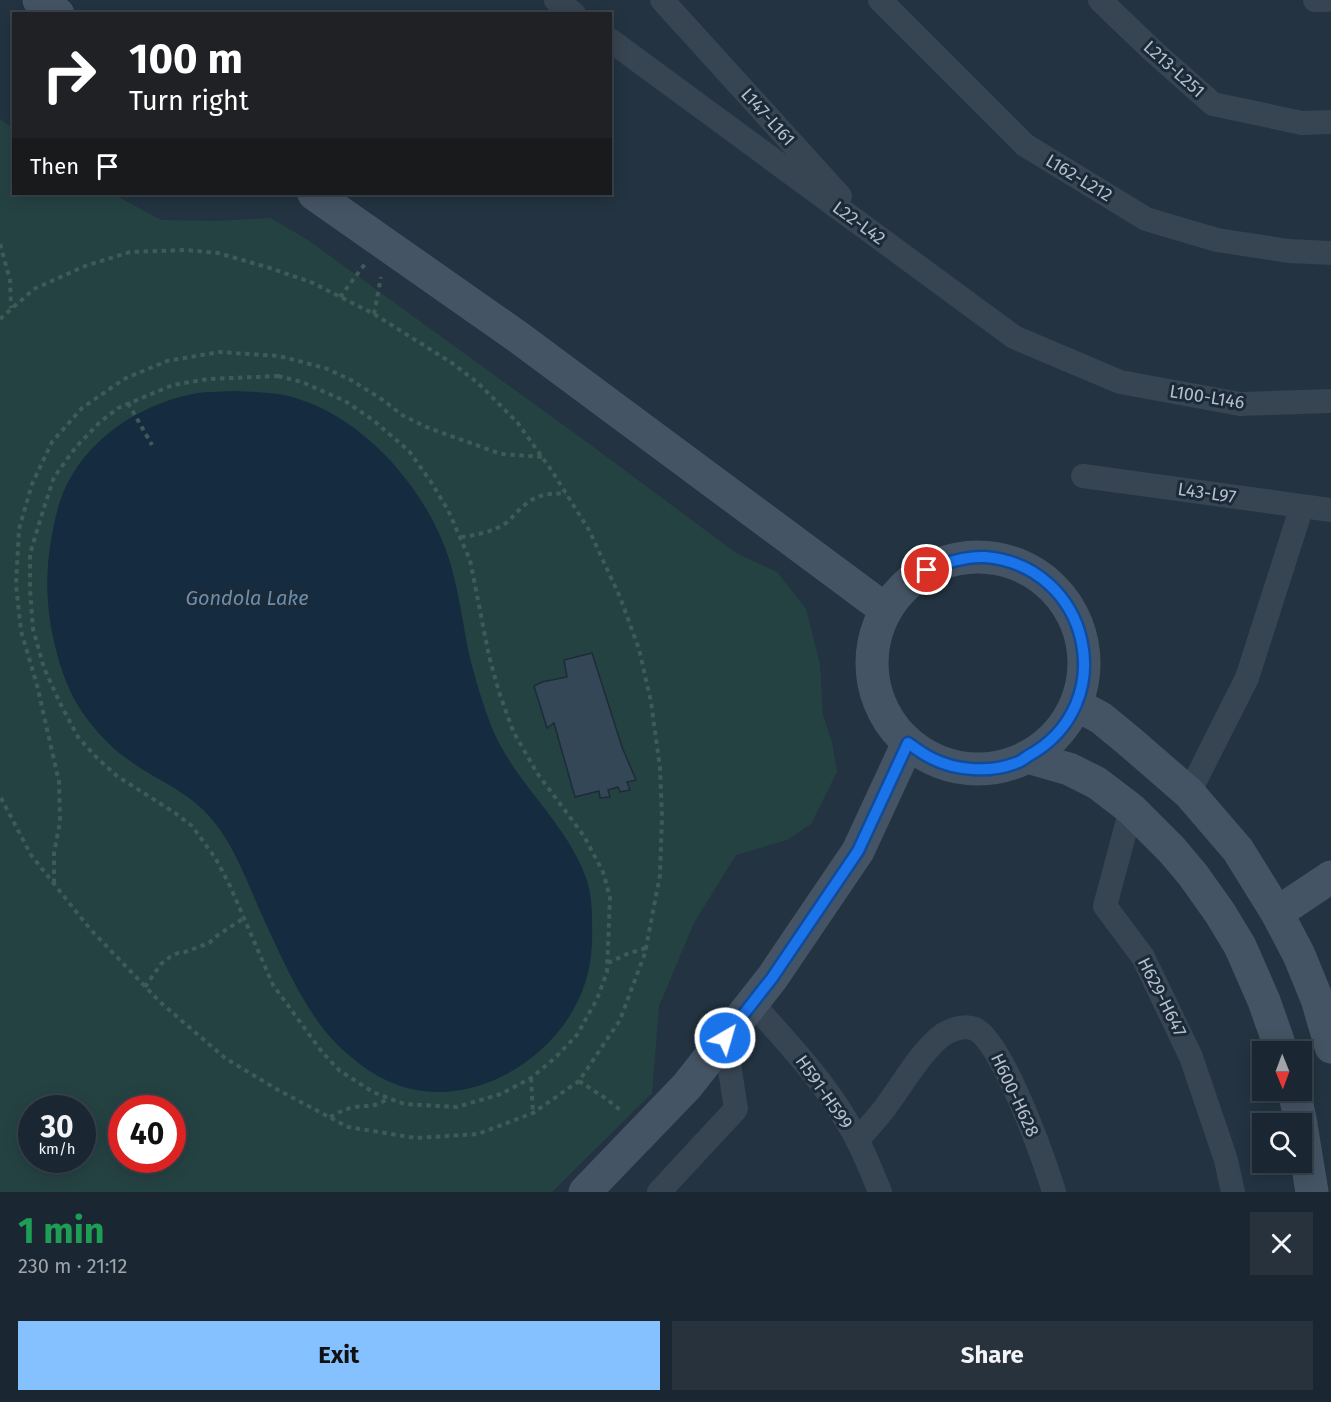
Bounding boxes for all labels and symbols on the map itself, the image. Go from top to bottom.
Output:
street label: L213-L251 [1139,36,1209,102]
street label: L147-L161 [736,84,800,150]
street label: L162-L212 [1042,150,1116,207]
street label: L22-L42 [828,196,890,250]
street label: L100-L146 [1168,380,1246,414]
street label: L43-L97 [1176,478,1238,508]
pin [901,544,952,595]
water label: Gondola Lake [185,586,309,610]
street label: H629-H647 [1133,954,1191,1040]
position arrow [693,1006,757,1070]
north arrow [1252,1041,1312,1101]
street label: H600-H628 [986,1050,1044,1140]
street label: H591-H599 [791,1051,857,1133]
speed limit sign: 40 [108,1095,186,1173]

